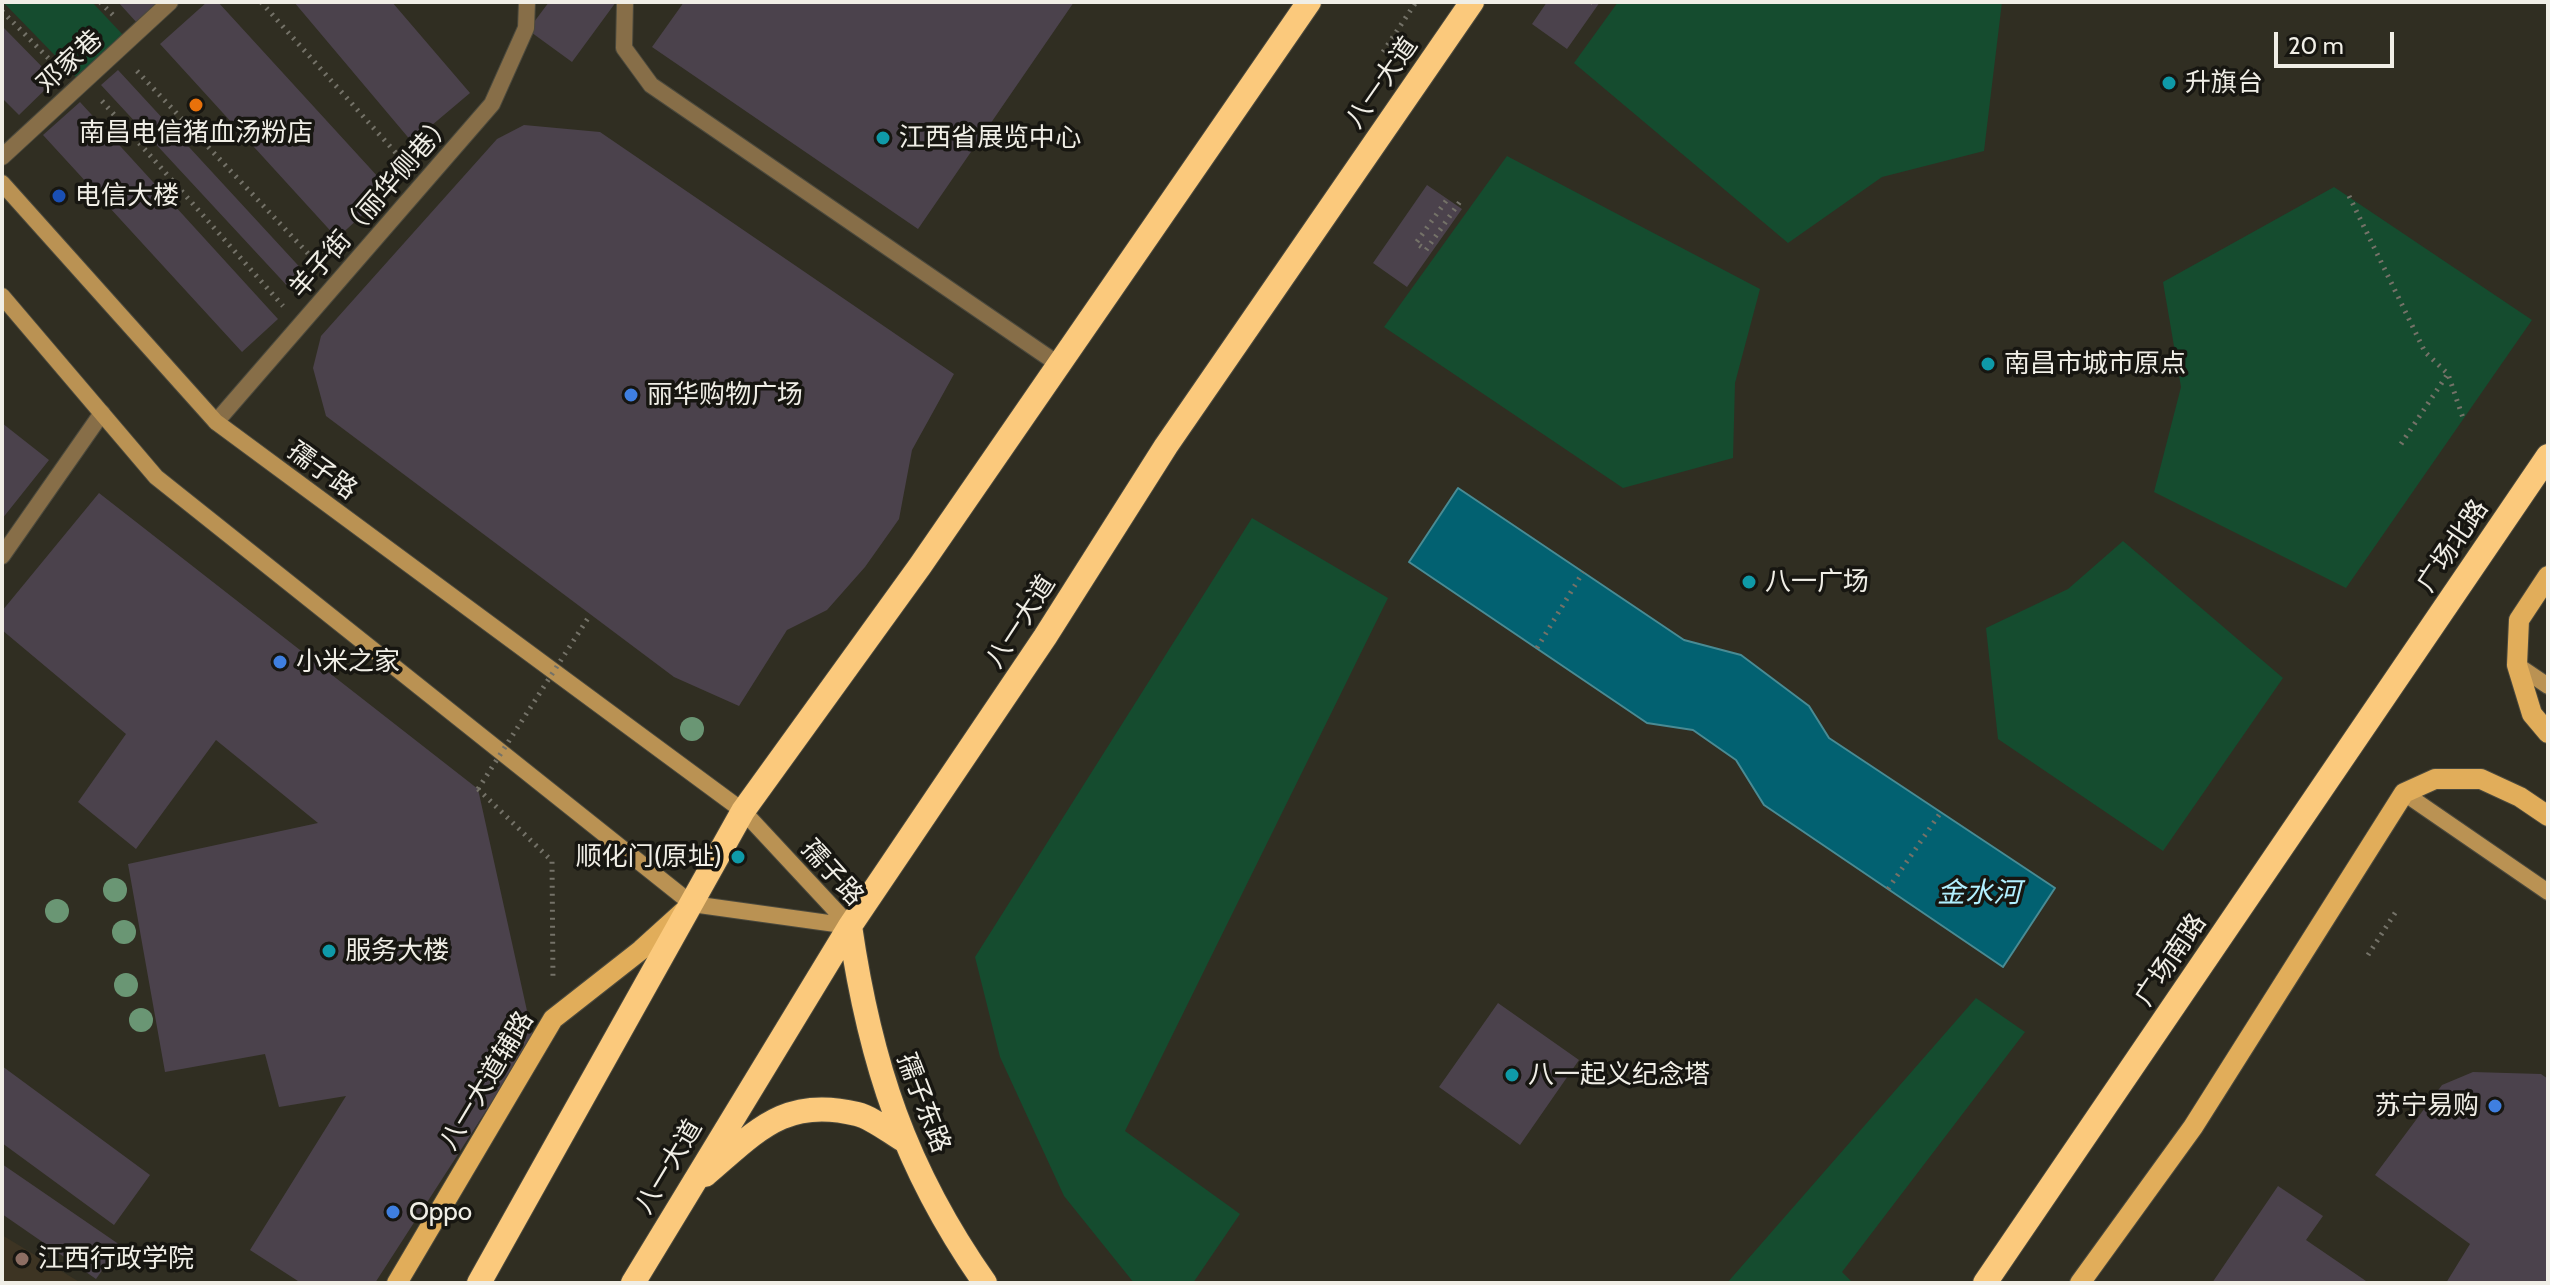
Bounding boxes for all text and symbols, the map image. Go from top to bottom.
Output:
scale bar [2278,16,2398,66]
street label: 邓家巷 [31,24,109,100]
street label: 八一大道 [1339,31,1425,135]
text: 20 m [2288,31,2344,60]
place label: 升旗台 [2185,67,2263,99]
marker: 升旗台 [2160,74,2178,92]
marker: 南昌电信猪血汤粉店 [187,96,205,114]
street label: 羊子街（丽华侧巷） [283,107,461,305]
place label: 南昌电信猪血汤粉店 [79,117,313,149]
place label: 江西省展览中心 [899,122,1081,154]
marker: 江西省展览中心 [874,129,892,147]
place label: 电信大楼 [75,180,179,212]
marker: 电信大楼 [50,187,68,205]
place label: 南昌市城市原点 [2004,348,2186,380]
marker: 南昌市城市原点 [1979,355,1997,373]
place label: 丽华购物广场 [647,379,803,411]
marker: 丽华购物广场 [622,386,640,404]
street label: 孺子路 [281,435,363,507]
street label: 广场北路 [2411,494,2495,598]
place label: 八一广场 [1765,566,1869,598]
street label: 八一大道 [980,570,1062,674]
marker: 八一广场 [1740,573,1758,591]
place label: 小米之家 [296,646,400,678]
marker: 小米之家 [271,653,289,671]
street label: 孺子路 [794,834,870,912]
place label: 顺化门(原址) [576,841,722,873]
marker: 顺化门(原址) [729,848,747,866]
water label: 金水河 [1937,877,2021,911]
street label: 广场南路 [2129,908,2213,1012]
place label: 服务大楼 [345,935,449,967]
marker: 服务大楼 [320,942,338,960]
street label: 八一大道辅路 [433,1006,541,1156]
street label: 孺子东路 [890,1049,956,1157]
place label: 八一起义纪念塔 [1528,1059,1710,1091]
marker: 八一起义纪念塔 [1503,1066,1521,1084]
place label: 苏宁易购 [2375,1090,2479,1122]
marker: 苏宁易购 [2486,1097,2504,1115]
street label: 八一大道 [629,1114,709,1220]
place label: Oppo [409,1196,472,1228]
marker: Oppo [384,1203,402,1221]
place label: 江西行政学院 [38,1243,194,1275]
marker: 江西行政学院 [13,1250,31,1268]

